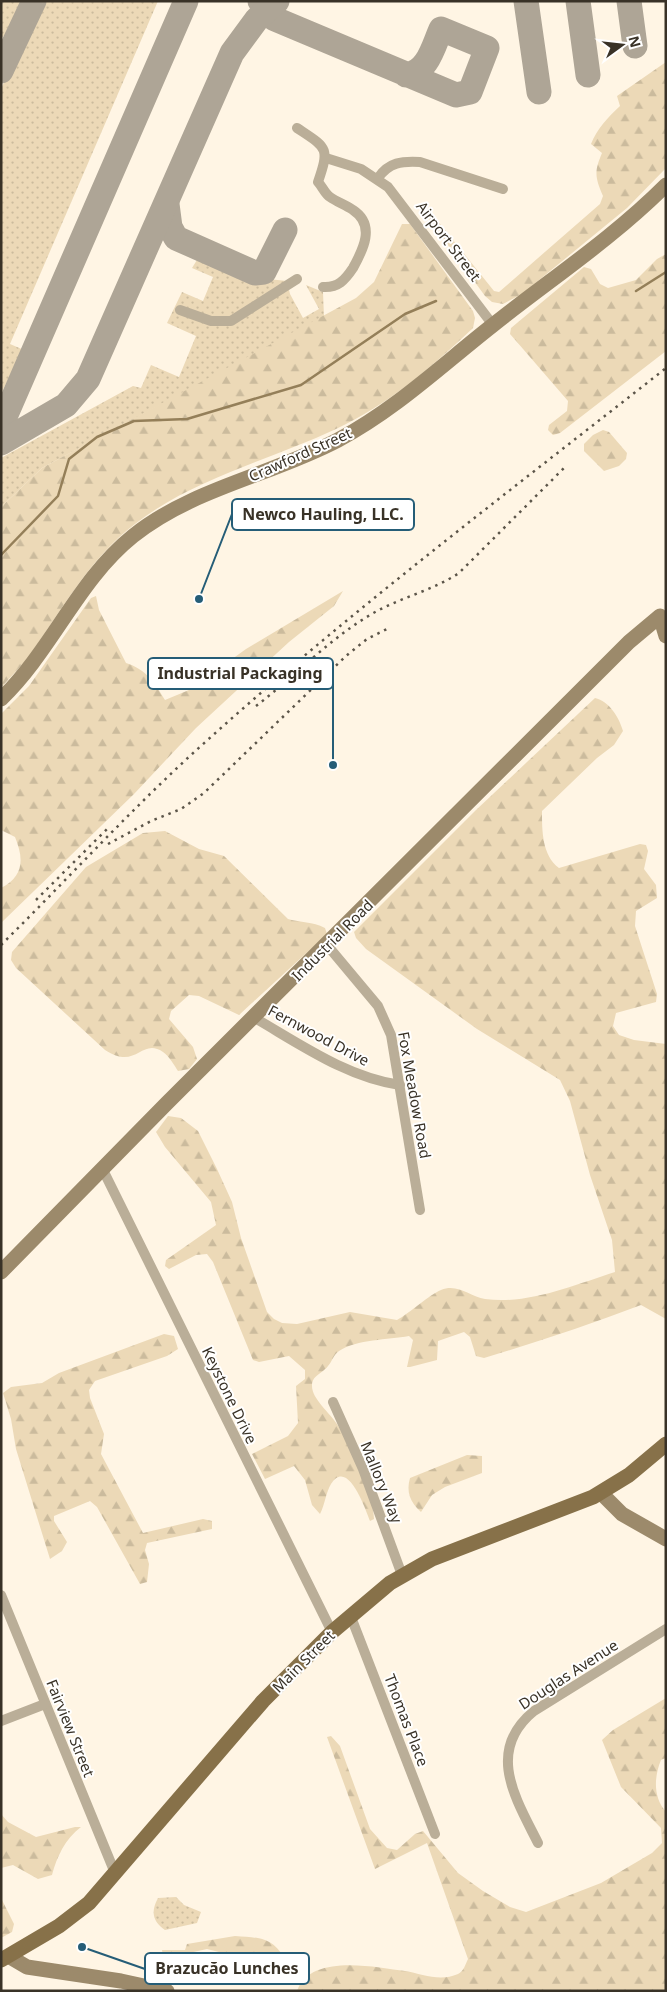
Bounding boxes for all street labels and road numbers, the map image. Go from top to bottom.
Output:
street label: Airport Street [412,197,486,286]
street label: Crawford Street [245,422,355,486]
street label: Industrial Road [287,895,377,985]
street label: Fernwood Drive [265,1000,373,1070]
street label: Fox Meadow Road [394,1030,436,1160]
street label: Keystone Drive [198,1343,262,1447]
street label: Mallory Way [357,1438,408,1526]
street label: Main Street [267,1625,339,1697]
street label: Douglas Avenue [515,1634,621,1714]
street label: Thomas Place [380,1671,434,1769]
street label: Fairview Street [42,1676,100,1780]

